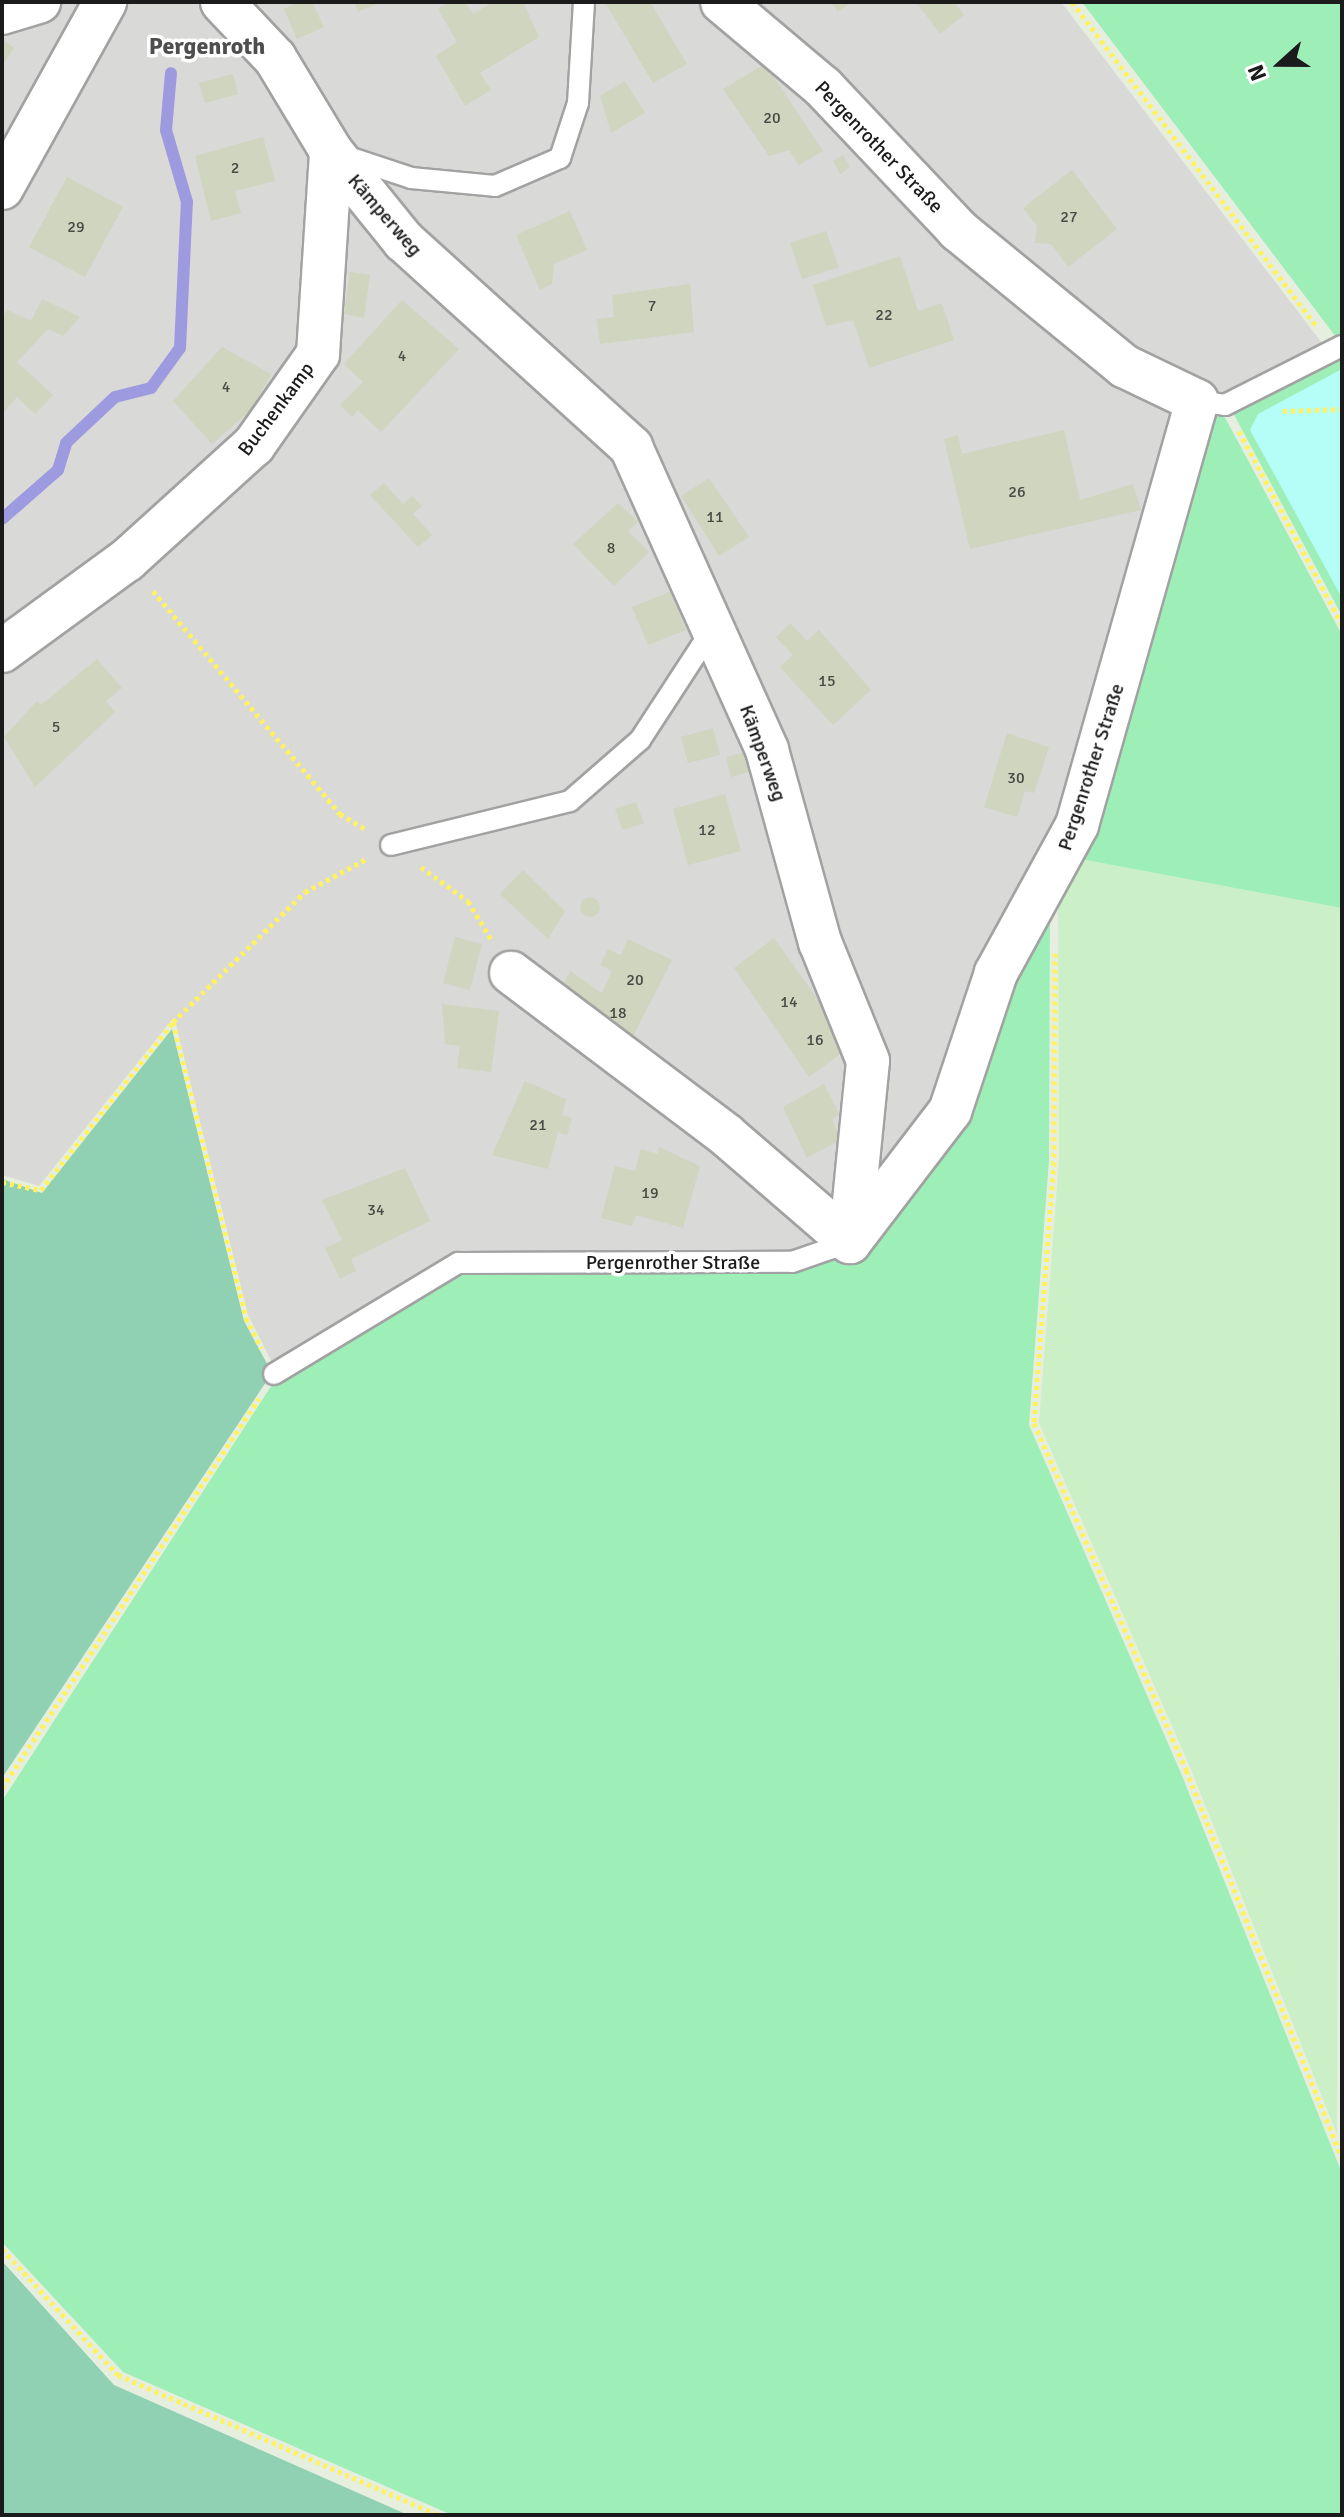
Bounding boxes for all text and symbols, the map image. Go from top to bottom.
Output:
north arrow [1240,24,1320,104]
district label: Pergenroth [149,33,265,61]
text: N [1242,61,1272,85]
street label: Pergenrother Straße [810,76,948,218]
house number: 20 [763,108,781,128]
house number: 2 [231,158,239,178]
street label: Kämperweg [343,169,427,261]
house number: 27 [1060,207,1078,227]
house number: 29 [67,217,85,237]
house number: 7 [648,296,656,316]
house number: 22 [875,305,893,325]
house number: 4 [398,346,406,366]
street label: Buchenkamp [233,357,319,461]
house number: 4 [222,377,230,397]
house number: 26 [1008,482,1026,502]
house number: 11 [706,507,724,527]
house number: 8 [607,538,615,558]
house number: 15 [818,671,836,691]
street label: Pergenrother Straße [1053,680,1129,854]
street label: Kämperweg [734,701,792,805]
house number: 5 [52,717,60,737]
house number: 30 [1007,768,1025,788]
house number: 12 [698,820,716,840]
house number: 20 [626,970,644,990]
house number: 14 [780,992,798,1012]
house number: 18 [609,1003,627,1023]
house number: 16 [806,1030,824,1050]
house number: 21 [529,1115,547,1135]
house number: 19 [641,1183,659,1203]
house number: 34 [367,1200,385,1220]
street label: Pergenrother Straße [586,1250,760,1274]

